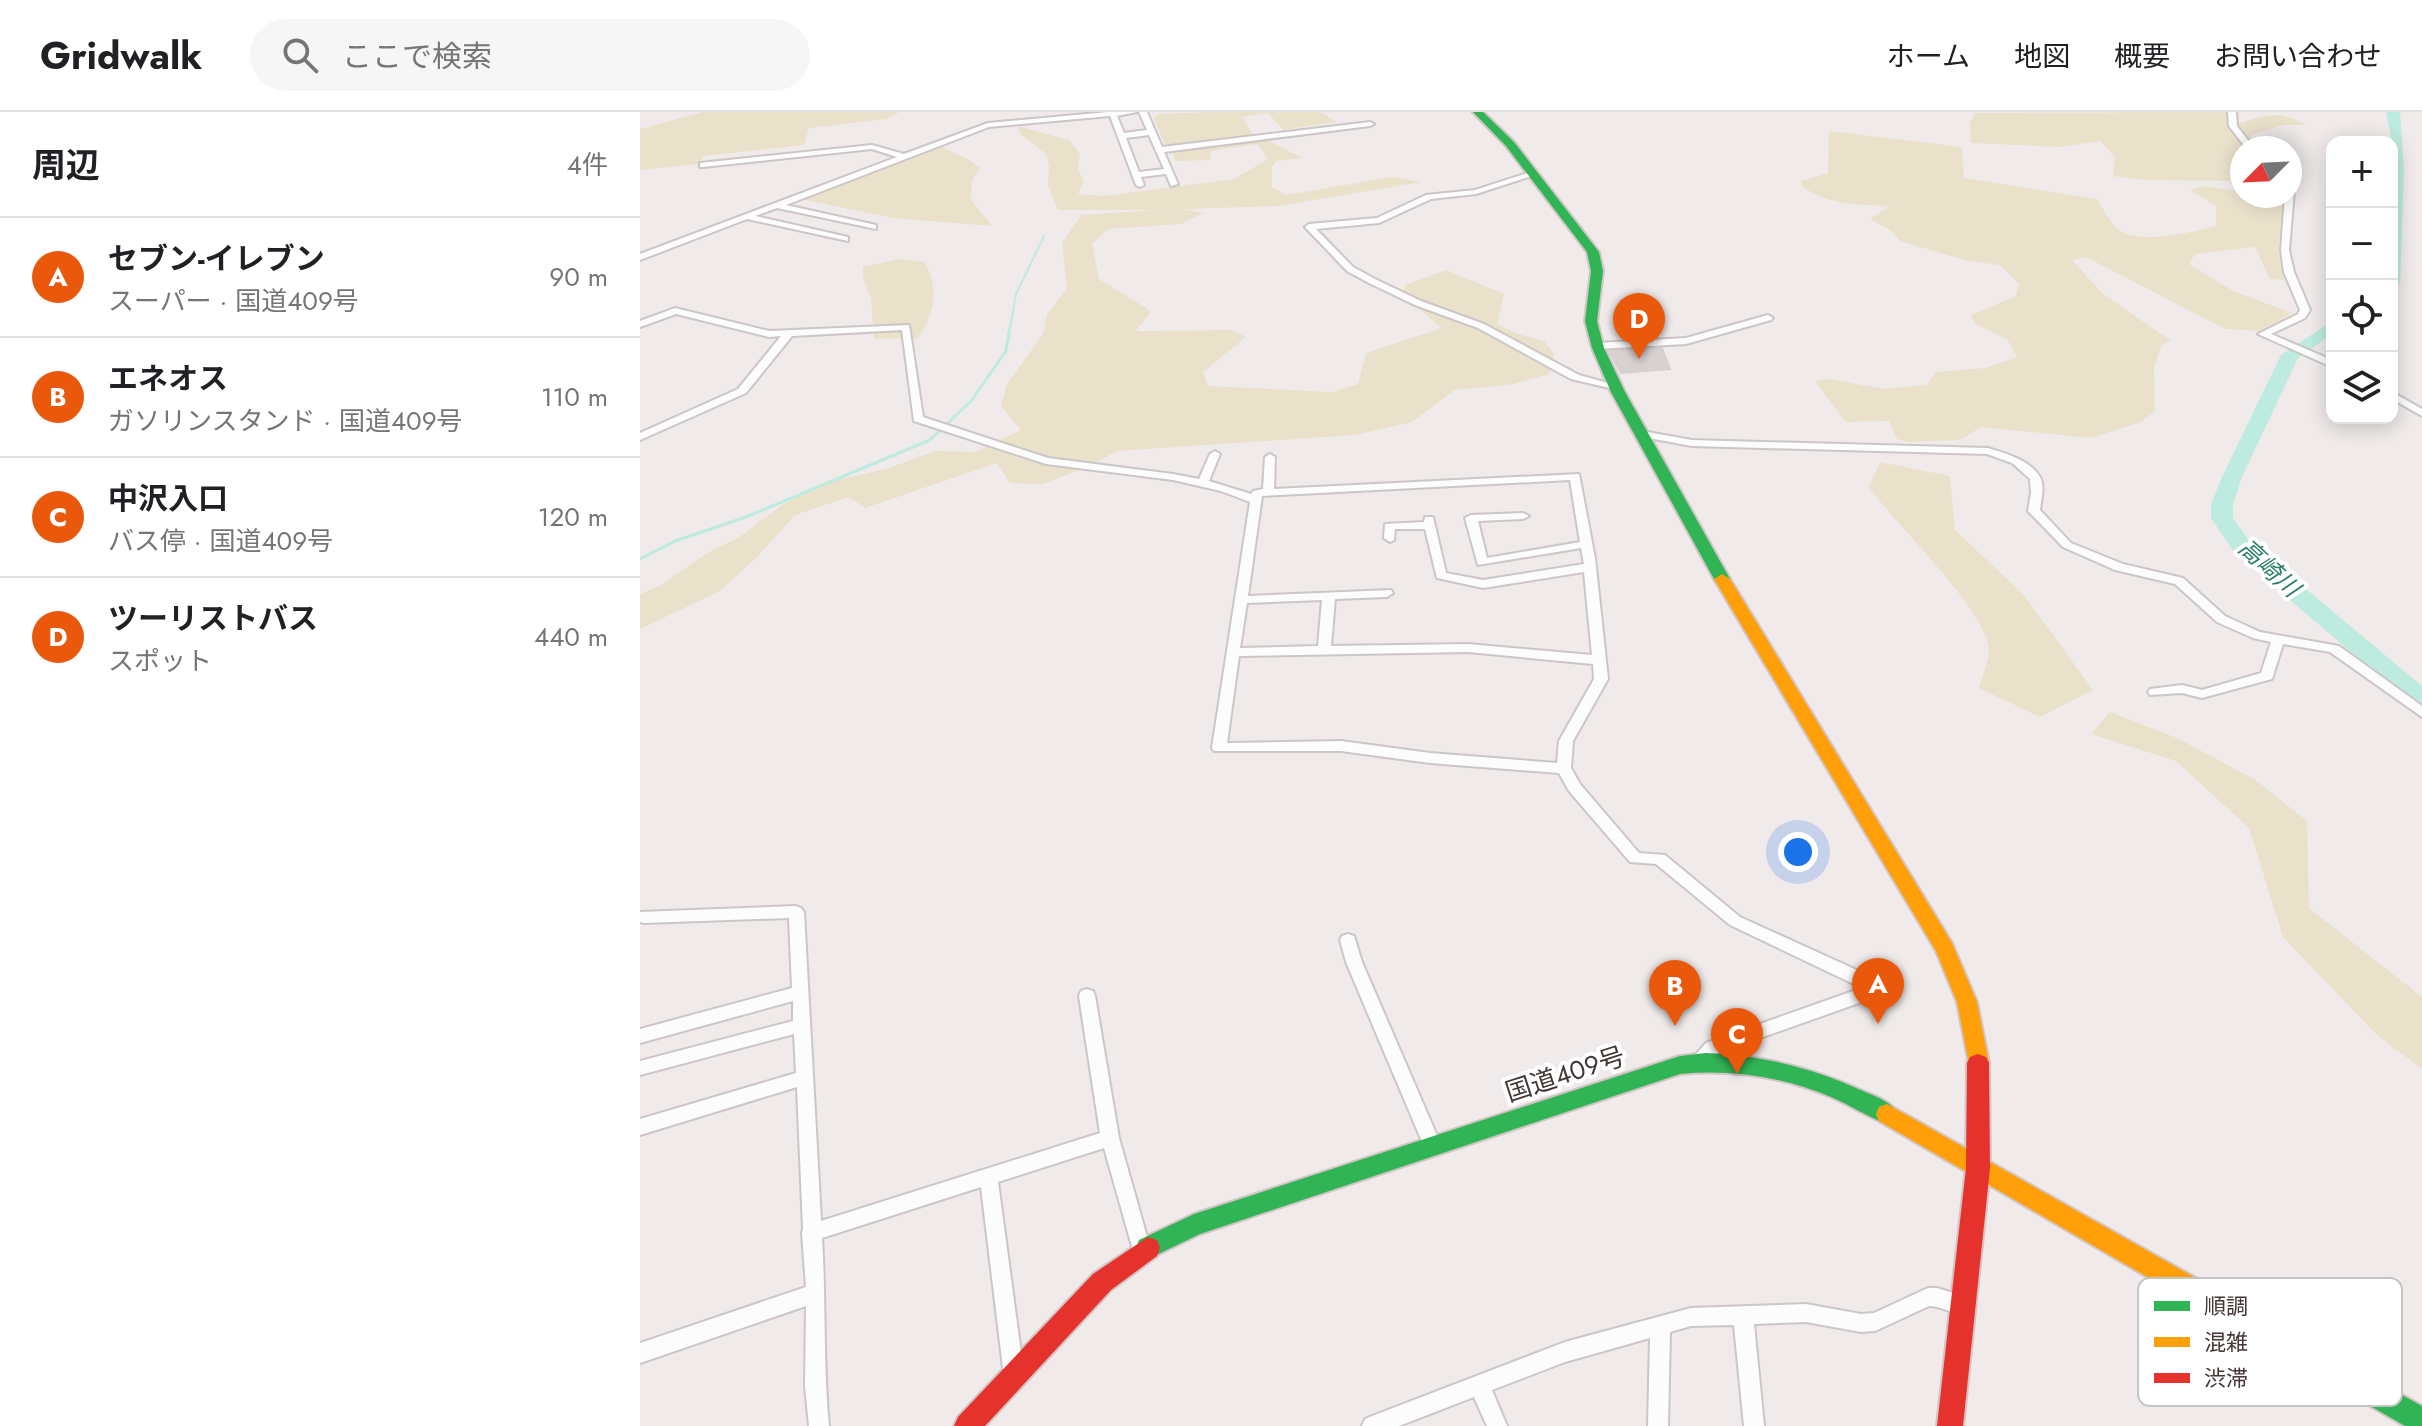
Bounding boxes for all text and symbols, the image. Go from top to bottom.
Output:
search box [250,19,810,91]
text: Gridwalk [40,28,202,83]
icon: search [278,33,322,77]
text: ここで検索 [342,35,492,78]
text: ホーム [1887,36,1970,77]
text: 地図 [2014,36,2070,77]
text: 概要 [2114,36,2170,77]
text: お問い合わせ [2214,36,2382,77]
north arrow [2230,136,2302,208]
map controls [2326,136,2398,424]
button: + [2326,136,2398,208]
text: 周辺 [32,141,100,190]
text: 4件 [567,146,608,184]
button: − [2326,208,2398,280]
text: セブン-イレブン [108,237,325,280]
text: A [48,258,68,296]
text: 90 m [549,258,608,296]
button: locate [2326,280,2398,352]
text: スーパー · 国道409号 [108,282,359,320]
pin: D [1613,293,1665,359]
button: layers [2326,352,2398,424]
text: エネオス [108,357,228,400]
text: B [49,378,67,416]
text: 110 m [541,378,608,416]
text: ガソリンスタンド · 国道409号 [108,402,463,440]
text: 中沢入口 [108,477,228,520]
text: C [49,498,67,536]
text: 120 m [538,498,608,536]
text: バス停 · 国道409号 [108,522,333,560]
water label: 高崎川 [2231,531,2310,607]
text: ツーリストバス [108,597,318,640]
text: D [48,618,68,656]
text: 440 m [534,618,608,656]
text: スポット [108,642,212,680]
your location [1778,832,1818,872]
pin: A [1852,958,1904,1024]
pin: B [1649,960,1701,1026]
pin: C [1711,1008,1763,1074]
street label: 国道409号 [1500,1037,1630,1111]
legend [2138,1278,2402,1406]
text: 順調 [2204,1290,2248,1322]
text: 混雑 [2204,1326,2248,1358]
text: 渋滞 [2204,1362,2248,1394]

